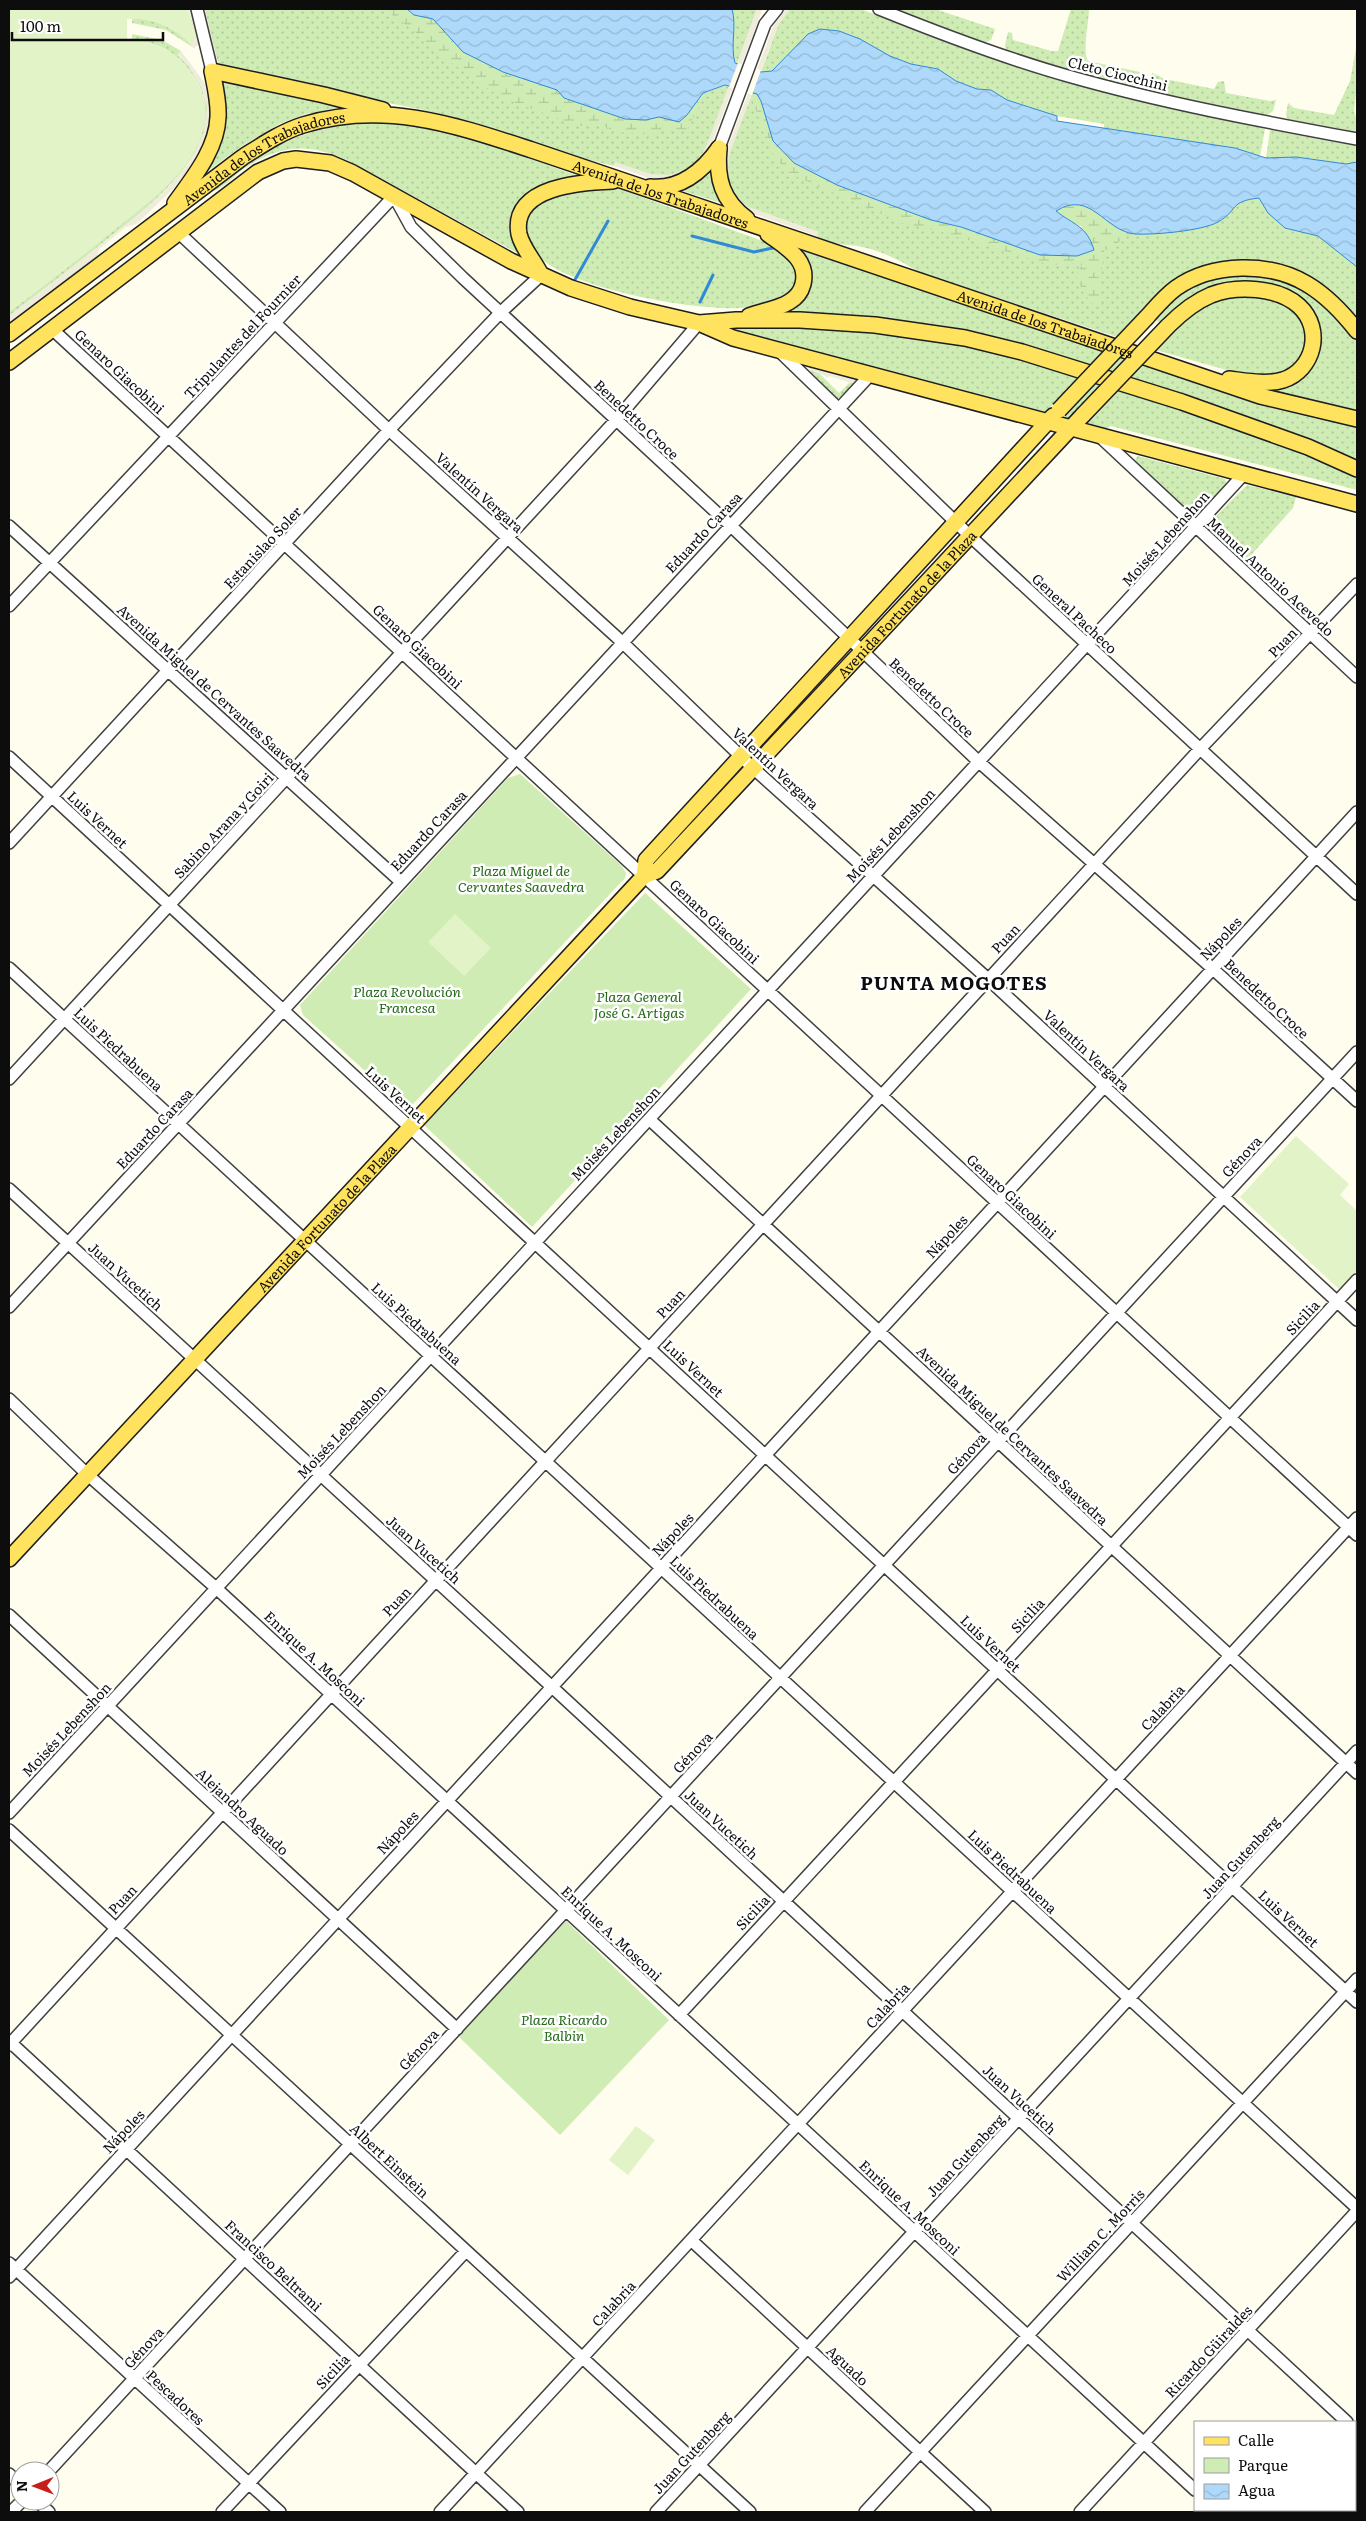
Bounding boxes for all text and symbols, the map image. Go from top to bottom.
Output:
scale bar [12,10,164,42]
text: 100 m [20,14,61,37]
street label: Cleto Ciocchini [1066,51,1170,95]
street label: Avenida de los Trabajadores [178,106,346,210]
street label: Avenida de los Trabajadores [570,154,751,233]
street label: Tripulantes del Fournier [179,269,305,403]
street label: Avenida de los Trabajadores [955,284,1136,363]
street label: Genaro Giacobini [71,324,170,418]
street label: Benedetto Croce [590,374,684,464]
street label: Valentín Vergara [432,447,529,537]
street label: Moisés Lebenshon [1117,486,1213,590]
street label: Eduardo Carasa [660,487,746,577]
street label: Estanislao Soler [219,501,306,593]
street label: Manuel Antonio Acevedo [1203,512,1339,640]
street label: Avenida Fortunato de la Plaza [832,525,981,682]
street label: General Pacheco [1028,568,1122,658]
street label: Avenida Miguel de Cervantes Saavedra [113,599,317,785]
street label: Genaro Giacobini [369,599,468,693]
street label: Puan [1263,623,1301,661]
street label: Benedetto Croce [885,652,979,742]
street label: Valentín Vergara [728,723,824,814]
street label: Sabino Arana y Goiri [169,768,278,882]
street label: Moisés Lebenshon [841,783,939,887]
street label: Eduardo Carasa [385,785,471,875]
street label: Luis Vernet [63,786,133,852]
park label: Plaza Miguel de Cervantes Saavedra [458,860,584,896]
street label: Genaro Giacobini [666,874,765,968]
street label: Nápoles [1195,912,1245,964]
street label: Puan [986,919,1024,957]
street label: Benedetto Croce [1220,953,1314,1043]
district label: PUNTA MOGOTES [860,968,1048,996]
park label: Plaza Revolución Francesa [353,981,462,1017]
park label: Plaza General José G. Artigas [594,986,684,1022]
street label: Luis Piedrabuena [70,1002,168,1096]
street label: Valentín Vergara [1039,1005,1135,1096]
street label: Luis Vernet [361,1061,431,1127]
street label: Moisés Lebenshon [566,1081,664,1185]
street label: Eduardo Carasa [111,1083,197,1173]
street label: Génova [1216,1130,1266,1181]
street label: Avenida Fortunato de la Plaza [252,1139,401,1296]
street label: Genaro Giacobini [963,1149,1062,1243]
street label: Nápoles [921,1210,971,1262]
street label: Juan Vucetich [84,1237,168,1315]
street label: Luis Piedrabuena [368,1277,467,1369]
street label: Puan [651,1284,689,1322]
street label: Sicilia [1281,1295,1324,1339]
street label: Luis Vernet [659,1335,729,1401]
street label: Avenida Miguel de Cervantes Saavedra [913,1341,1114,1530]
street label: Moisés Lebenshon [292,1379,390,1483]
street label: Génova [942,1427,991,1478]
street label: Nápoles [647,1508,697,1560]
street label: Juan Vucetich [382,1510,466,1588]
street label: Luis Piedrabuena [666,1550,764,1644]
street label: Puan [377,1582,415,1620]
street label: Sicilia [1006,1593,1049,1637]
street label: Enrique A. Mosconi [260,1606,370,1710]
street label: Luis Vernet [956,1610,1026,1676]
street label: Moisés Lebenshon [17,1677,115,1781]
street label: Calabria [1136,1679,1189,1734]
street label: Génova [667,1726,717,1777]
street label: Alejandro Aguado [192,1763,294,1859]
street label: Juan Vucetich [681,1785,763,1863]
street label: Nápoles [372,1806,422,1858]
street label: Juan Gutenberg [1196,1811,1284,1903]
street label: Luis Piedrabuena [964,1824,1062,1918]
street label: Puan [103,1880,141,1918]
street label: Enrique A. Mosconi [557,1881,667,1985]
street label: Luis Vernet [1254,1885,1324,1951]
street label: Sicilia [731,1890,774,1934]
street label: Calabria [861,1977,914,2032]
park label: Plaza Ricardo Balbin [521,2009,607,2045]
street label: Génova [393,2023,443,2074]
street label: Juan Vucetich [979,2060,1061,2138]
street label: Nápoles [98,2105,148,2157]
street label: Juan Gutenberg [921,2109,1009,2201]
street label: Albert Einstein [346,2118,434,2202]
street label: Enrique A. Mosconi [855,2155,965,2259]
street label: William C. Morris [1051,2184,1149,2286]
street label: Francisco Beltrami [221,2215,327,2315]
street label: Calabria [587,2275,640,2330]
street label: Ricardo Güiraldes [1160,2300,1256,2402]
street label: Génova [118,2321,168,2372]
street label: Aguado [823,2340,873,2390]
street label: Sicilia [311,2349,354,2393]
street label: Pescadores [143,2365,209,2429]
street label: Juan Gutenberg [647,2406,735,2498]
legend [1194,2421,1356,2511]
text: Calle [1238,2428,1274,2451]
text: Parque [1238,2453,1288,2476]
north arrow [10,2461,60,2511]
text: Agua [1238,2478,1276,2501]
text: N [11,2480,31,2492]

